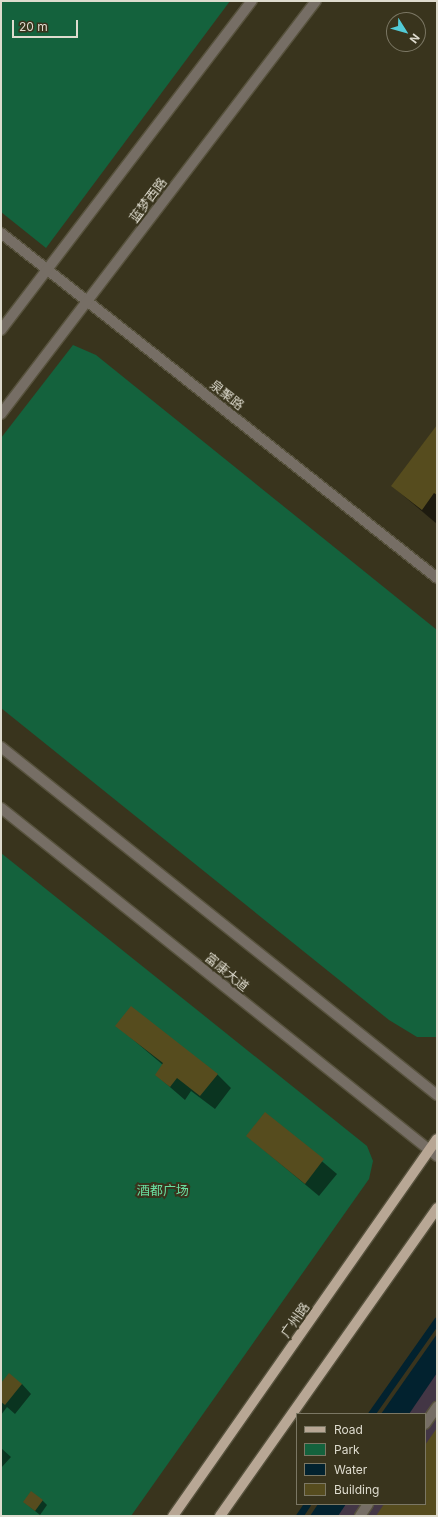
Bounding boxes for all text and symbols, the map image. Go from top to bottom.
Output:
scale bar [14,12,80,38]
north arrow [386,12,426,52]
text: 20 m [19,19,48,34]
text: N [407,31,423,46]
street label: 蓝梦西路 [126,175,170,225]
street label: 泉聚路 [207,377,247,413]
street label: 富康大道 [202,950,252,994]
park label: 酒都广场 [137,1182,189,1198]
street label: 广州路 [277,1300,313,1340]
legend [296,1413,426,1505]
text: Road [334,1422,363,1437]
text: Park [334,1442,360,1457]
text: Water [334,1462,367,1477]
text: Building [334,1482,379,1497]

